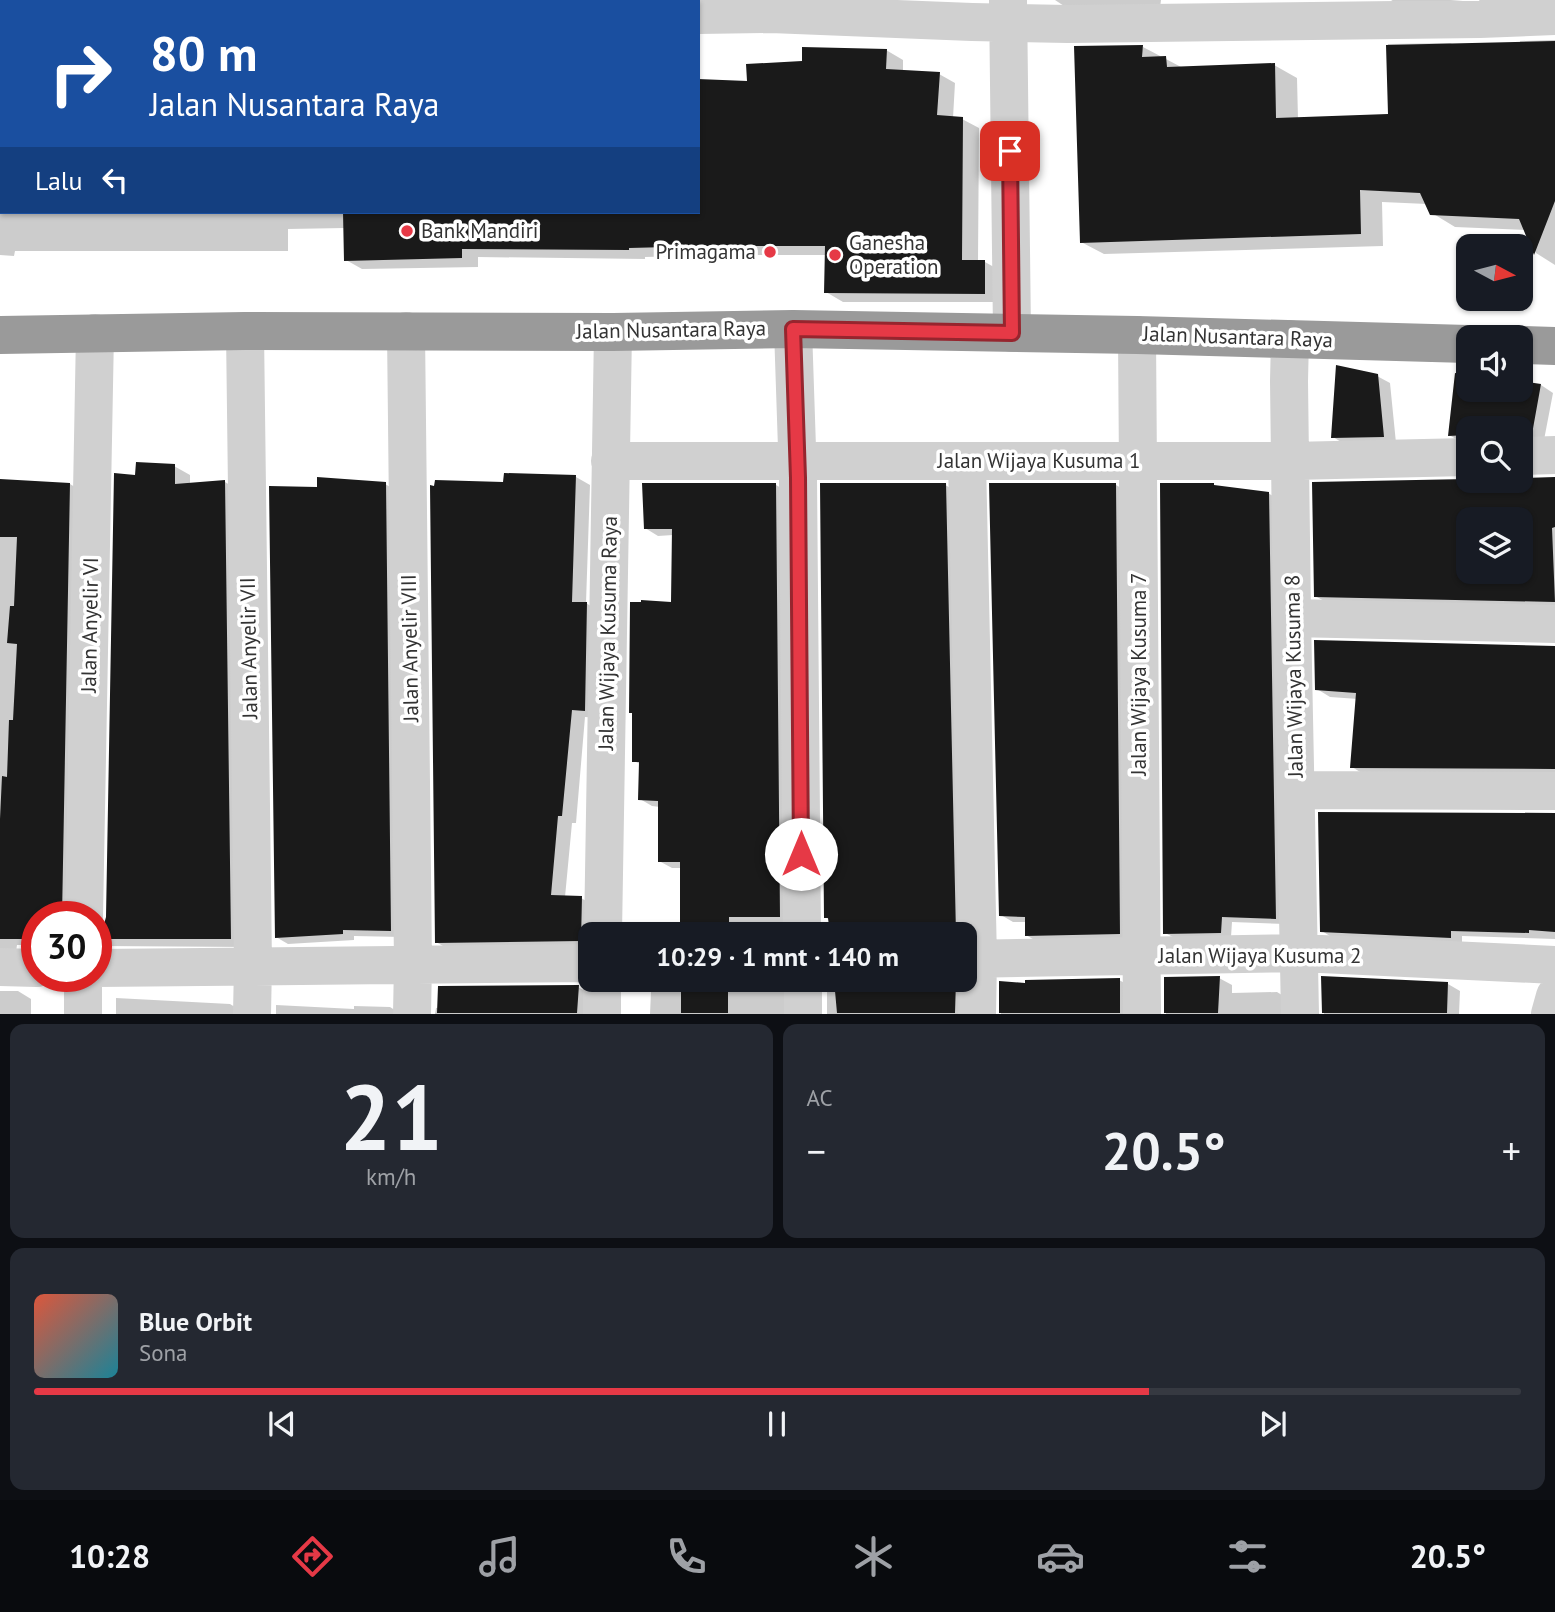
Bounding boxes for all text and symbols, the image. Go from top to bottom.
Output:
text: 80 m [150,21,257,85]
icon: right [35,28,126,119]
text: Jalan Nusantara Raya [150,83,439,125]
pin [980,121,1040,181]
icon: arrive [991,132,1029,170]
icon: left [96,161,134,199]
text: Lalu [35,164,82,197]
place label: Bank Mandiri [421,217,538,244]
marker: Bank Mandiri [399,223,415,239]
place label: Ganesha Operation [849,229,938,280]
north arrow [1456,234,1533,312]
map controls [1456,234,1533,584]
place label: Primagama [656,238,756,265]
marker: Primagama [762,244,778,260]
marker: Ganesha Operation [827,247,843,263]
street label: Jalan Nusantara Raya [575,314,766,345]
street label: Jalan Nusantara Raya [1142,320,1333,353]
button: sound [1456,325,1533,402]
button: search [1456,416,1533,493]
street label: Jalan Wijaya Kusuma 1 [937,447,1140,474]
button: layers [1456,507,1533,584]
street label: Jalan Wijaya Kusuma Raya [592,516,623,751]
street label: Jalan Anyelir VI [75,557,104,694]
street label: Jalan Wijaya Kusuma 7 [1125,573,1152,776]
street label: Jalan Anyelir VIII [395,574,424,723]
street label: Jalan Wijaya Kusuma 8 [1278,574,1309,779]
street label: Jalan Anyelir VII [234,577,263,720]
position arrow [764,817,838,891]
speed limit sign: 30 [21,901,112,992]
text: 10:29 · 1 mnt · 140 m [656,940,899,973]
street label: Jalan Wijaya Kusuma 2 [1158,942,1361,969]
text: 21 [340,1057,443,1175]
text: AC [807,1083,833,1112]
text: 20.5° [1102,1117,1226,1184]
text: − [807,1126,826,1175]
text: + [1502,1126,1521,1175]
text: km/h [366,1162,416,1191]
text: Blue Orbit [139,1305,252,1338]
text: Sona [139,1338,188,1367]
icon: previous [263,1405,301,1443]
icon: pause [758,1405,796,1443]
icon: next [1254,1405,1292,1443]
icon: directions [288,1532,337,1581]
icon: music [475,1532,524,1581]
icon: phone [662,1532,711,1581]
icon: climate [849,1532,898,1581]
icon: car [1036,1532,1085,1581]
icon: filters [1223,1532,1272,1581]
text: 10:28 [69,1535,150,1577]
text: 20.5° [1410,1535,1486,1577]

